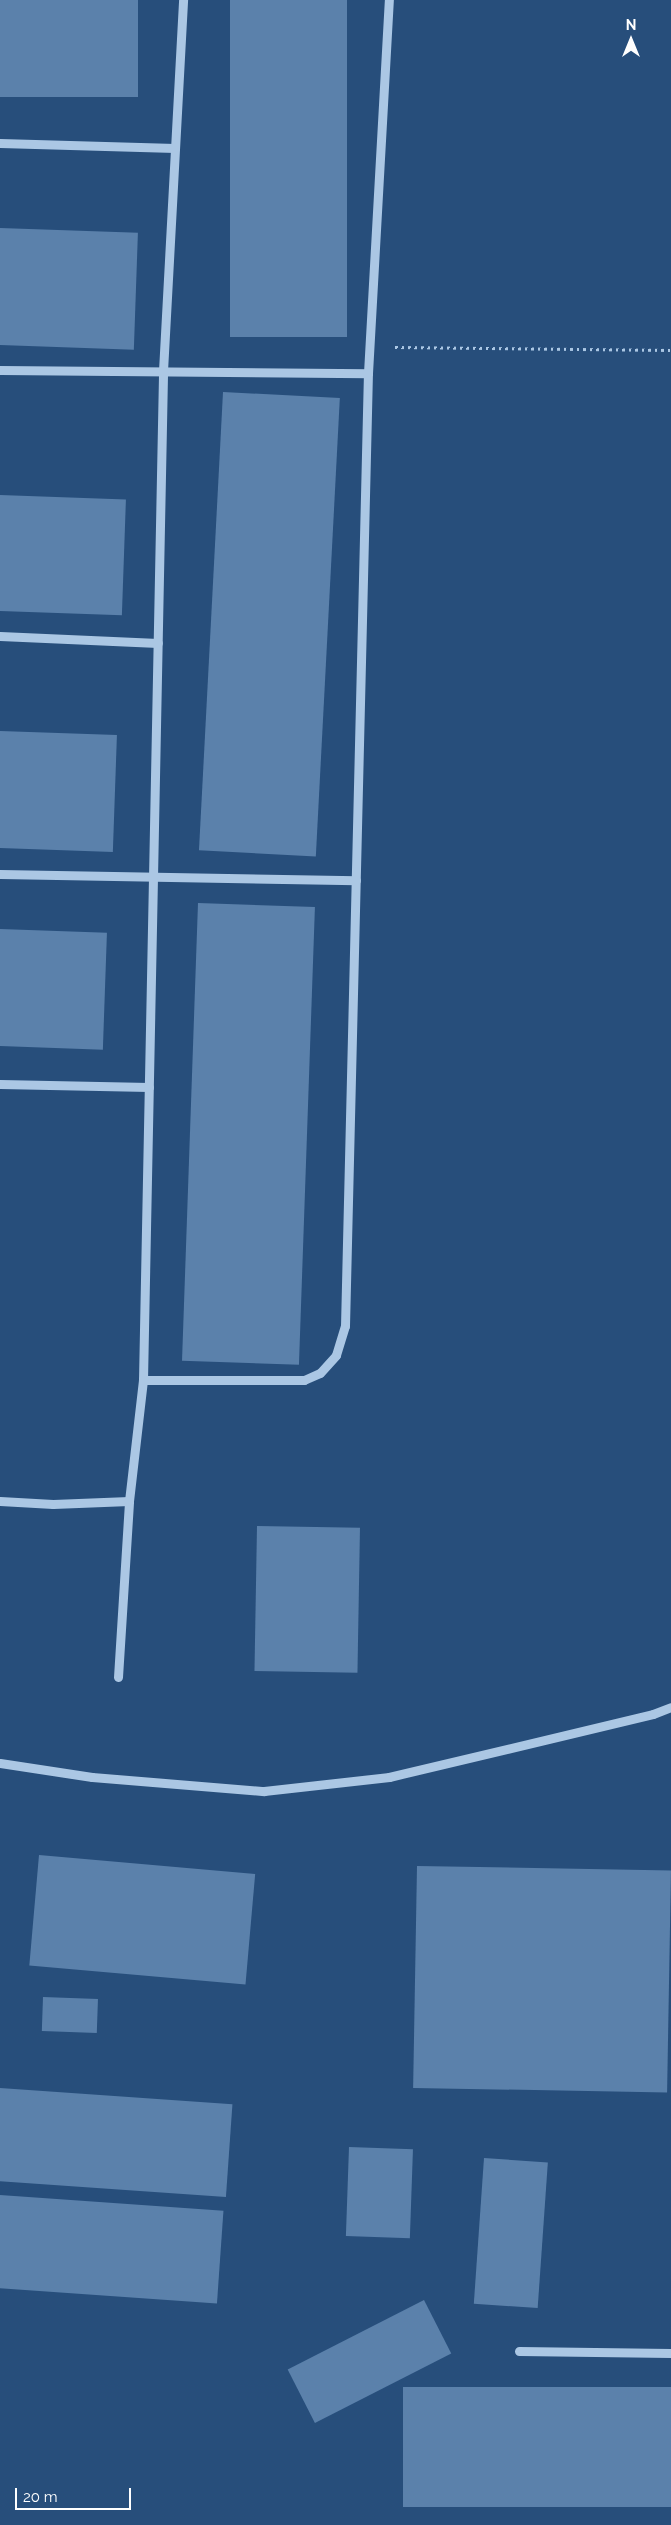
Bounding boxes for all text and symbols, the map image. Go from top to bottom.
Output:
north arrow [606,15,656,65]
text: N [626,17,636,33]
scale bar [18,2478,134,2510]
text: 20 m [23,2488,58,2506]

